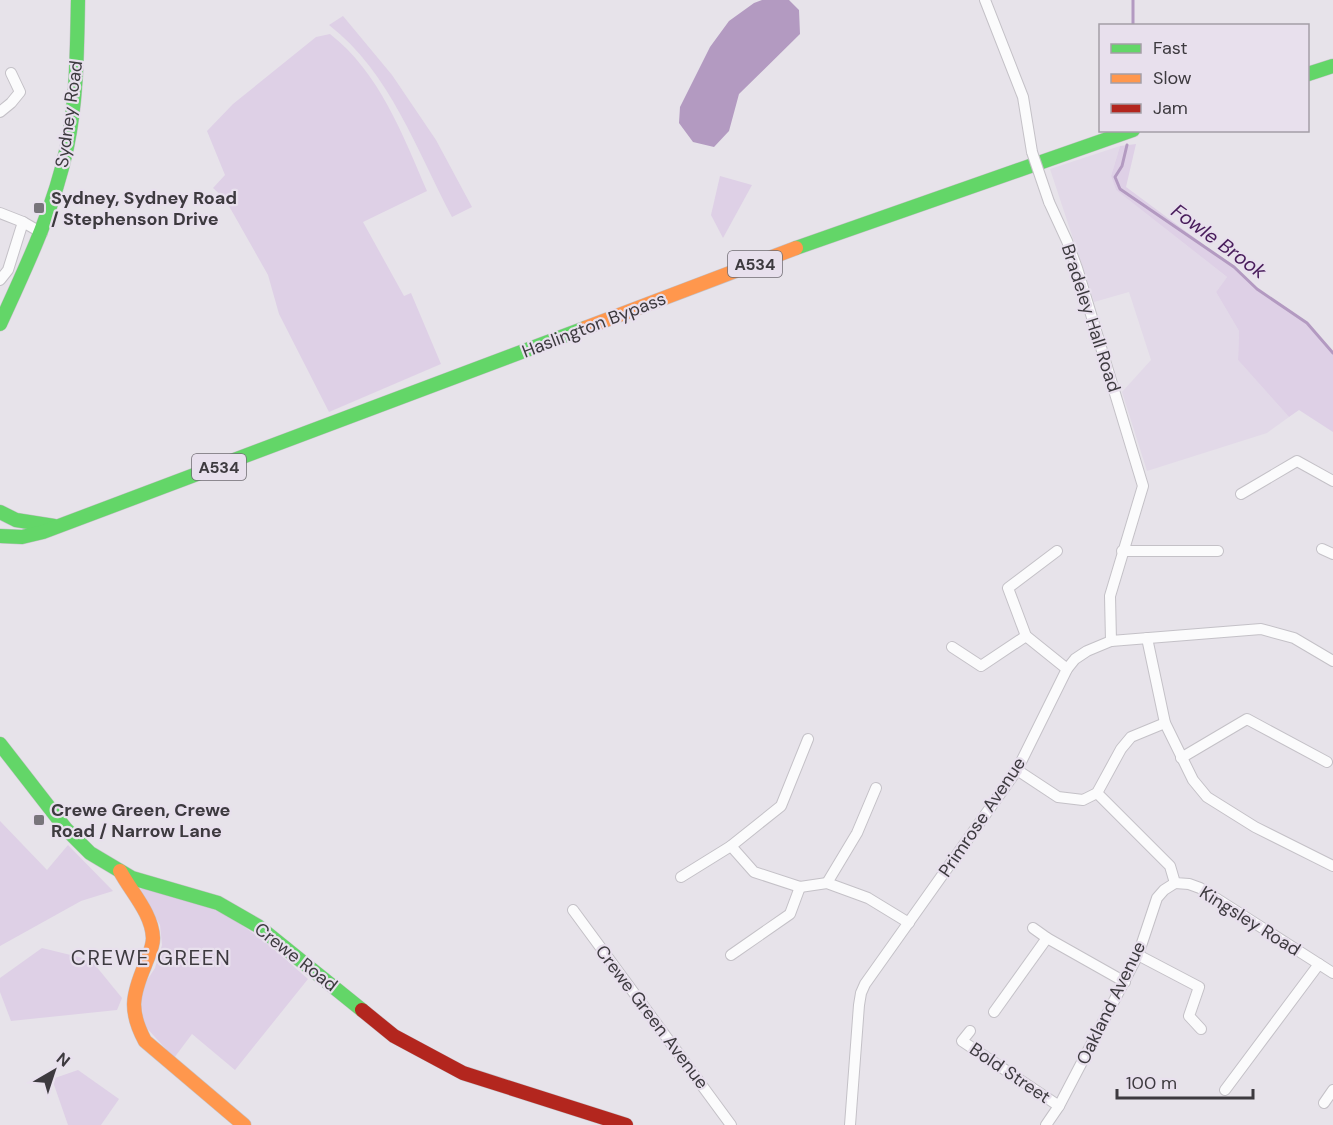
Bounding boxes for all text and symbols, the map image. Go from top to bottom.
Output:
legend [1099,24,1309,132]
text: Fast [1153,36,1188,60]
street label: Sydney Road [50,59,88,169]
text: Slow [1153,66,1192,90]
text: Jam [1153,96,1188,120]
place label: Sydney, Sydney Road / Stephenson Drive [51,186,237,231]
water label: Fowle Brook [1166,198,1272,285]
marker: Sydney, Sydney Road / Stephenson Drive [32,201,46,215]
street label: Bradeley Hall Road [1056,241,1126,395]
road number: A534 [728,251,782,277]
street label: Haslington Bypass [519,286,669,364]
road number: A534 [192,454,246,480]
street label: Primrose Avenue [933,752,1031,882]
place label: Crewe Green, Crewe Road / Narrow Lane [51,798,231,843]
marker: Crewe Green, Crewe Road / Narrow Lane [32,813,46,827]
street label: Kingsley Road [1195,880,1305,962]
street label: Crewe Road [249,917,343,997]
street label: Oakland Avenue [1071,937,1151,1069]
street label: Crewe Green Avenue [590,940,714,1094]
district label: CREWE GREEN [71,944,231,972]
street label: Bold Street [965,1037,1055,1109]
north arrow [24,1041,84,1101]
text: N [52,1048,74,1072]
scale bar [1117,1062,1254,1100]
text: 100 m [1126,1071,1177,1095]

